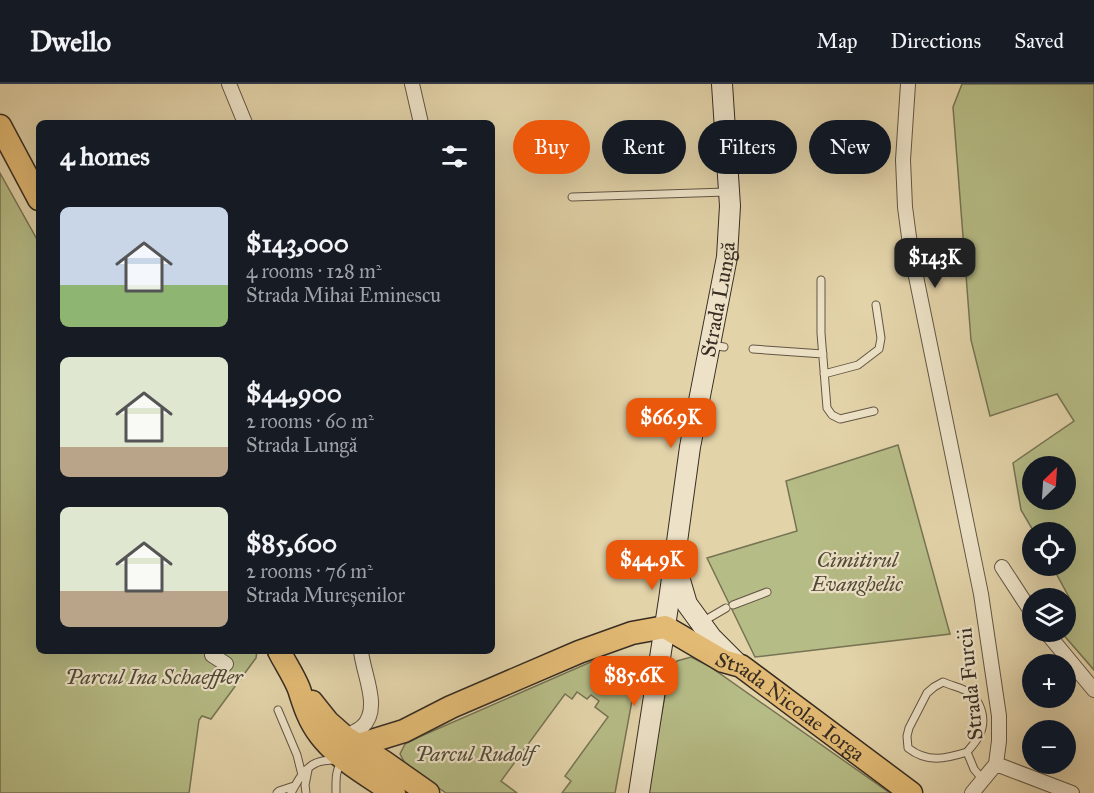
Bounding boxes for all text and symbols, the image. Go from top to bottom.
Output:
text: Dwello [30,24,111,59]
text: Map [817,28,858,54]
text: Directions [891,28,981,54]
text: Saved [1014,28,1064,54]
chip: Buy [513,120,590,174]
chip: Rent [602,120,686,174]
chip: Filters [698,120,797,174]
chip: New [809,120,891,174]
text: 4 homes [60,140,150,172]
icon: filters [438,140,471,173]
text: $143,000 [246,227,349,259]
icon: home [108,231,180,303]
pin: $143K [893,238,977,289]
street label: Strada Lungă [695,241,741,359]
text: $143K [908,245,962,269]
text: 4 rooms · 128 m² [246,259,382,283]
text: Strada Mihai Eminescu [246,283,441,307]
text: $44,900 [246,377,342,409]
icon: home [108,381,180,453]
pin: $66.9K [622,398,720,449]
text: $66.9K [640,405,702,429]
text: 2 rooms · 60 m² [246,409,374,433]
text: Strada Lungă [246,433,357,457]
north arrow [1022,456,1076,510]
map controls [1022,456,1076,774]
button: locate [1022,522,1076,576]
text: $85,600 [246,527,337,559]
icon: home [108,531,180,603]
pin: $44.9K [603,540,701,591]
text: $44.9K [620,547,684,571]
park label: Cimitirul Evanghelic [810,547,903,597]
text: 2 rooms · 76 m² [246,559,373,583]
text: Strada Mureșenilor [246,583,405,607]
button: layers [1022,588,1076,642]
street label: Strada Furcii [951,626,989,742]
street label: Strada Nicolae Iorga [710,646,870,767]
button: + [1022,654,1076,708]
pin: $85.6K [585,656,683,707]
text: $85.6K [604,663,664,687]
park label: Parcul Ina Schaeffler [65,664,244,690]
button: − [1022,720,1076,774]
park label: Parcul Rudolf [415,741,541,767]

